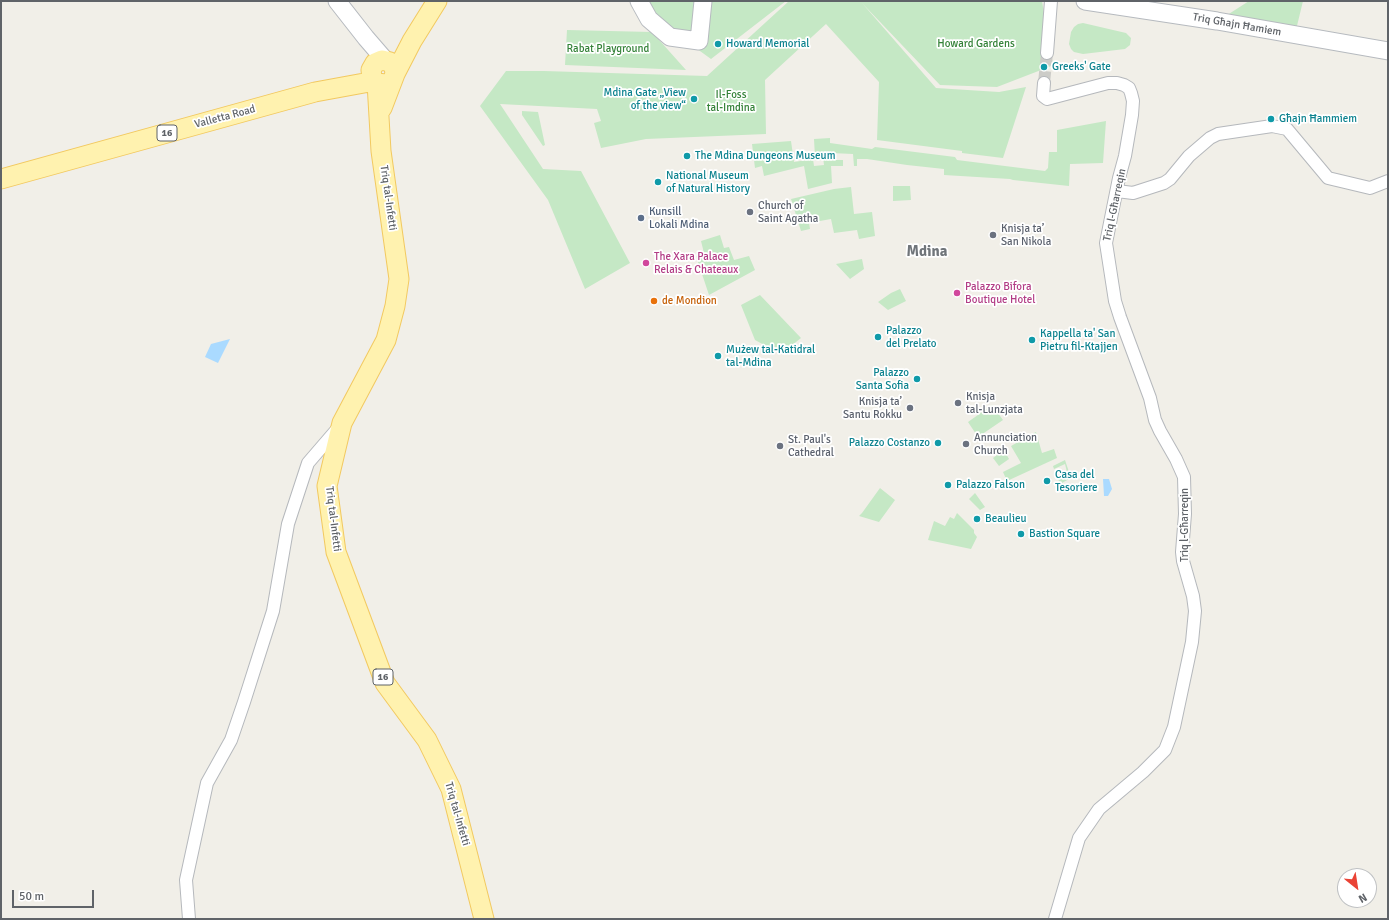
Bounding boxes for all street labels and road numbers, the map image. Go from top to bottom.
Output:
street label: Triq Għajn Ħamiem [1192,11,1282,39]
street label: Valletta Road [193,103,257,131]
road number: 16 [157,125,177,141]
street label: Triq tal-Infetti [377,164,399,232]
street label: Triq l-Għarreqin [1101,167,1129,243]
street label: Triq tal-Infetti [322,486,344,552]
street label: Triq l-Għarreqin [1178,488,1192,562]
road number: 16 [373,669,393,685]
street label: Triq tal-Infetti [442,781,472,847]

